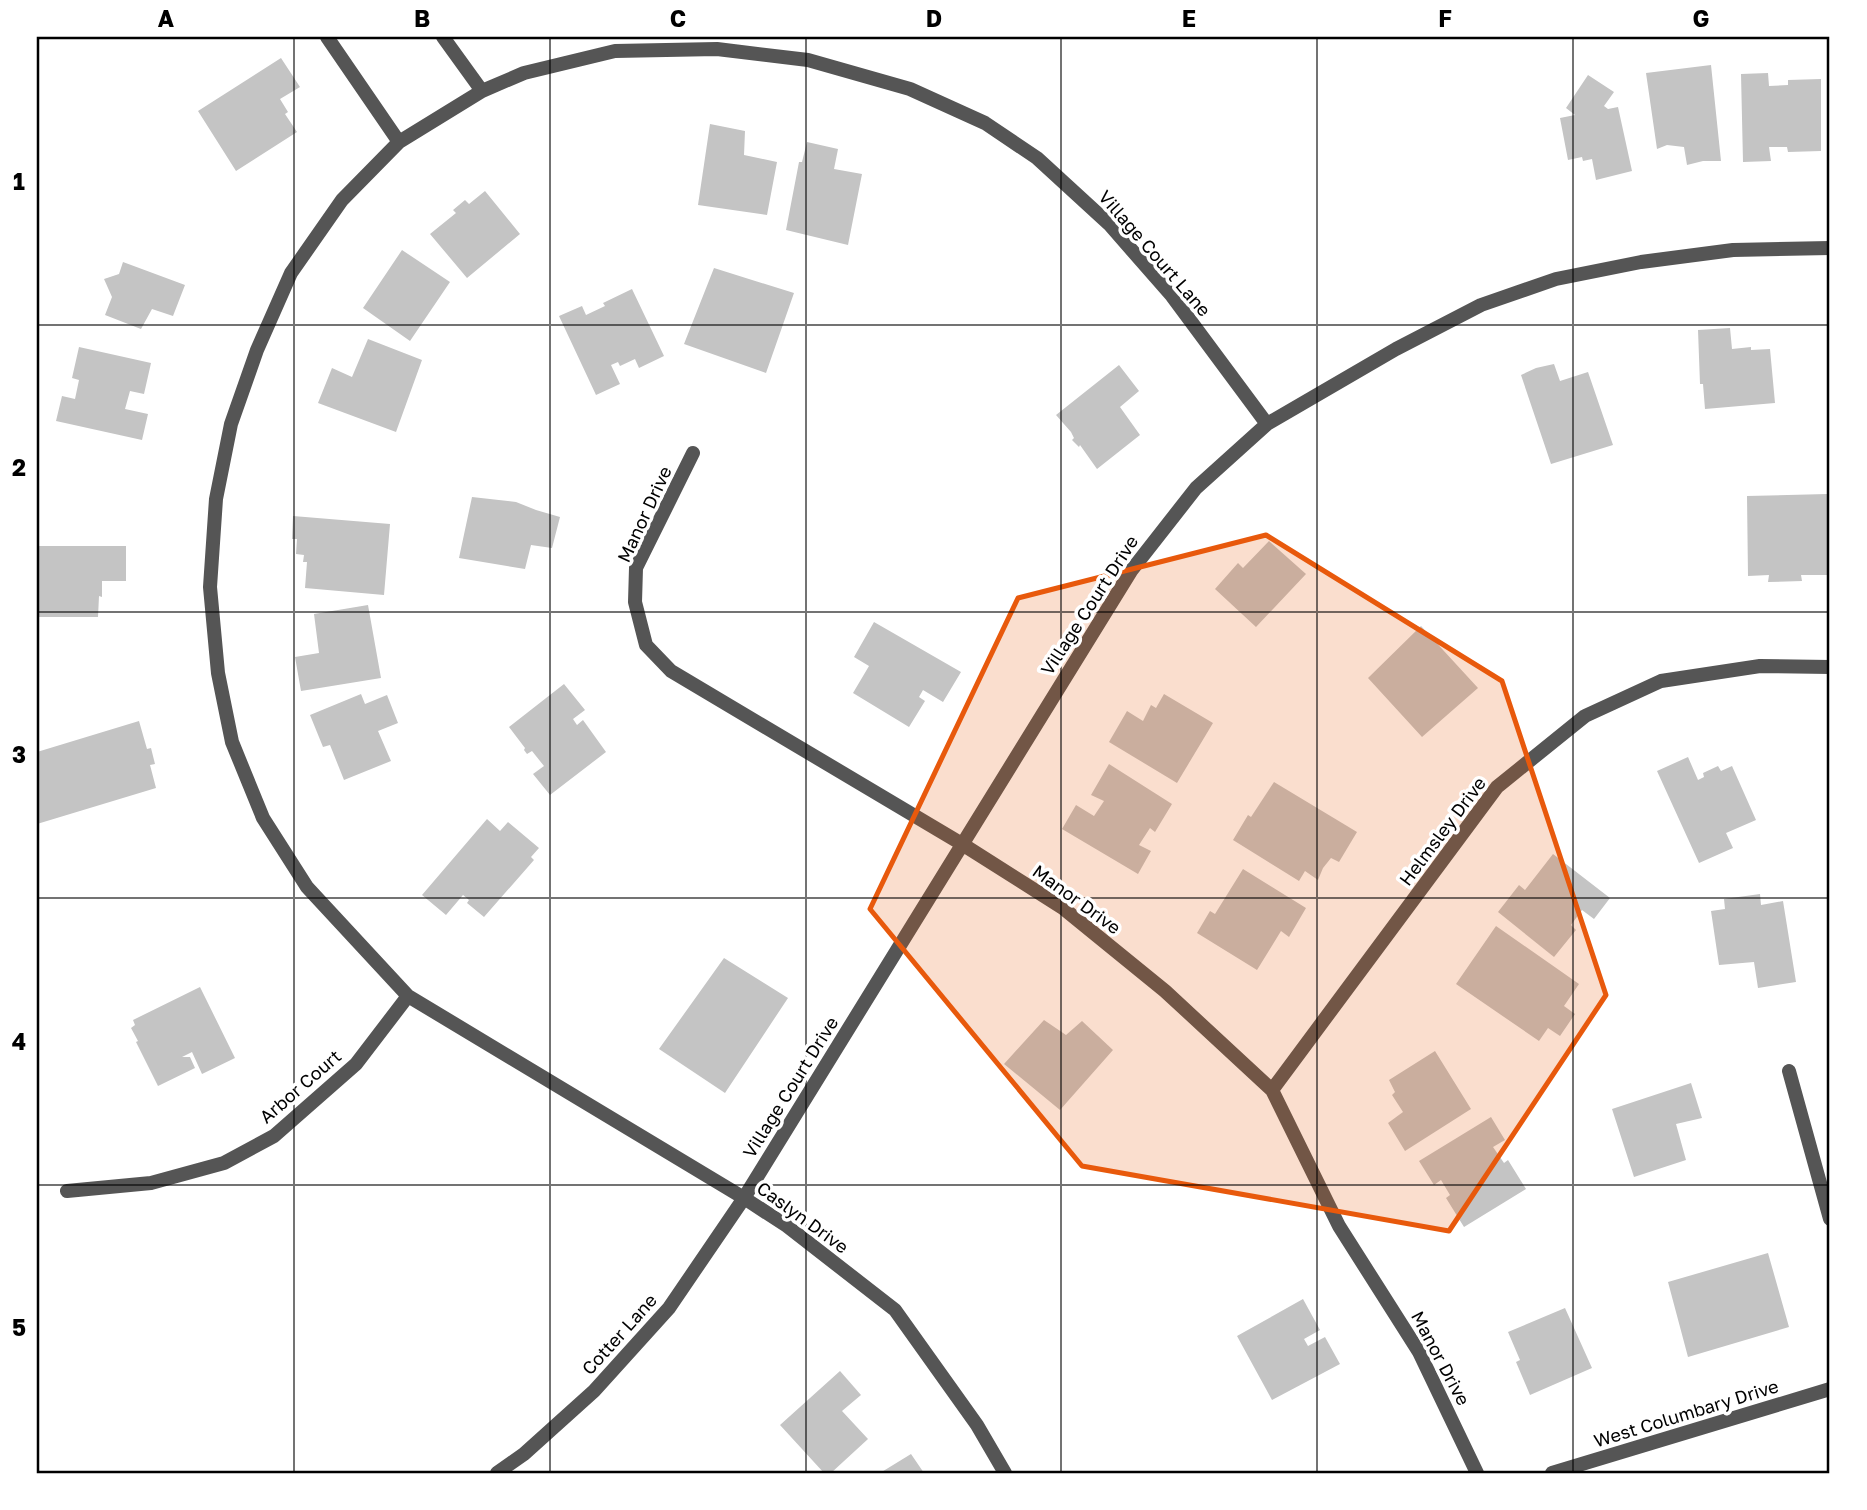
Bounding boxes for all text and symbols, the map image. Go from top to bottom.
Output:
text: A [158,4,175,32]
text: B [414,4,430,32]
text: C [670,4,686,32]
text: D [926,4,942,32]
text: E [1182,4,1196,32]
text: F [1438,4,1452,32]
text: G [1693,4,1709,32]
text: 1 [13,167,25,195]
street label: Village Court Lane [1094,186,1216,320]
text: 2 [12,453,26,481]
street label: Manor Drive [612,462,676,566]
street label: Village Court Drive [1036,531,1142,679]
text: 3 [12,740,26,768]
street label: Helmsley Drive [1394,772,1490,890]
street label: Manor Drive [1029,860,1125,938]
street label: Village Court Drive [738,1012,842,1162]
text: 4 [12,1027,26,1055]
street label: Arbor Court [255,1045,345,1127]
street label: Caslyn Drive [753,1176,853,1258]
street label: Cotter Lane [577,1289,661,1379]
street label: Manor Drive [1407,1307,1475,1409]
text: 5 [12,1313,26,1341]
street label: West Columbary Drive [1591,1374,1781,1452]

